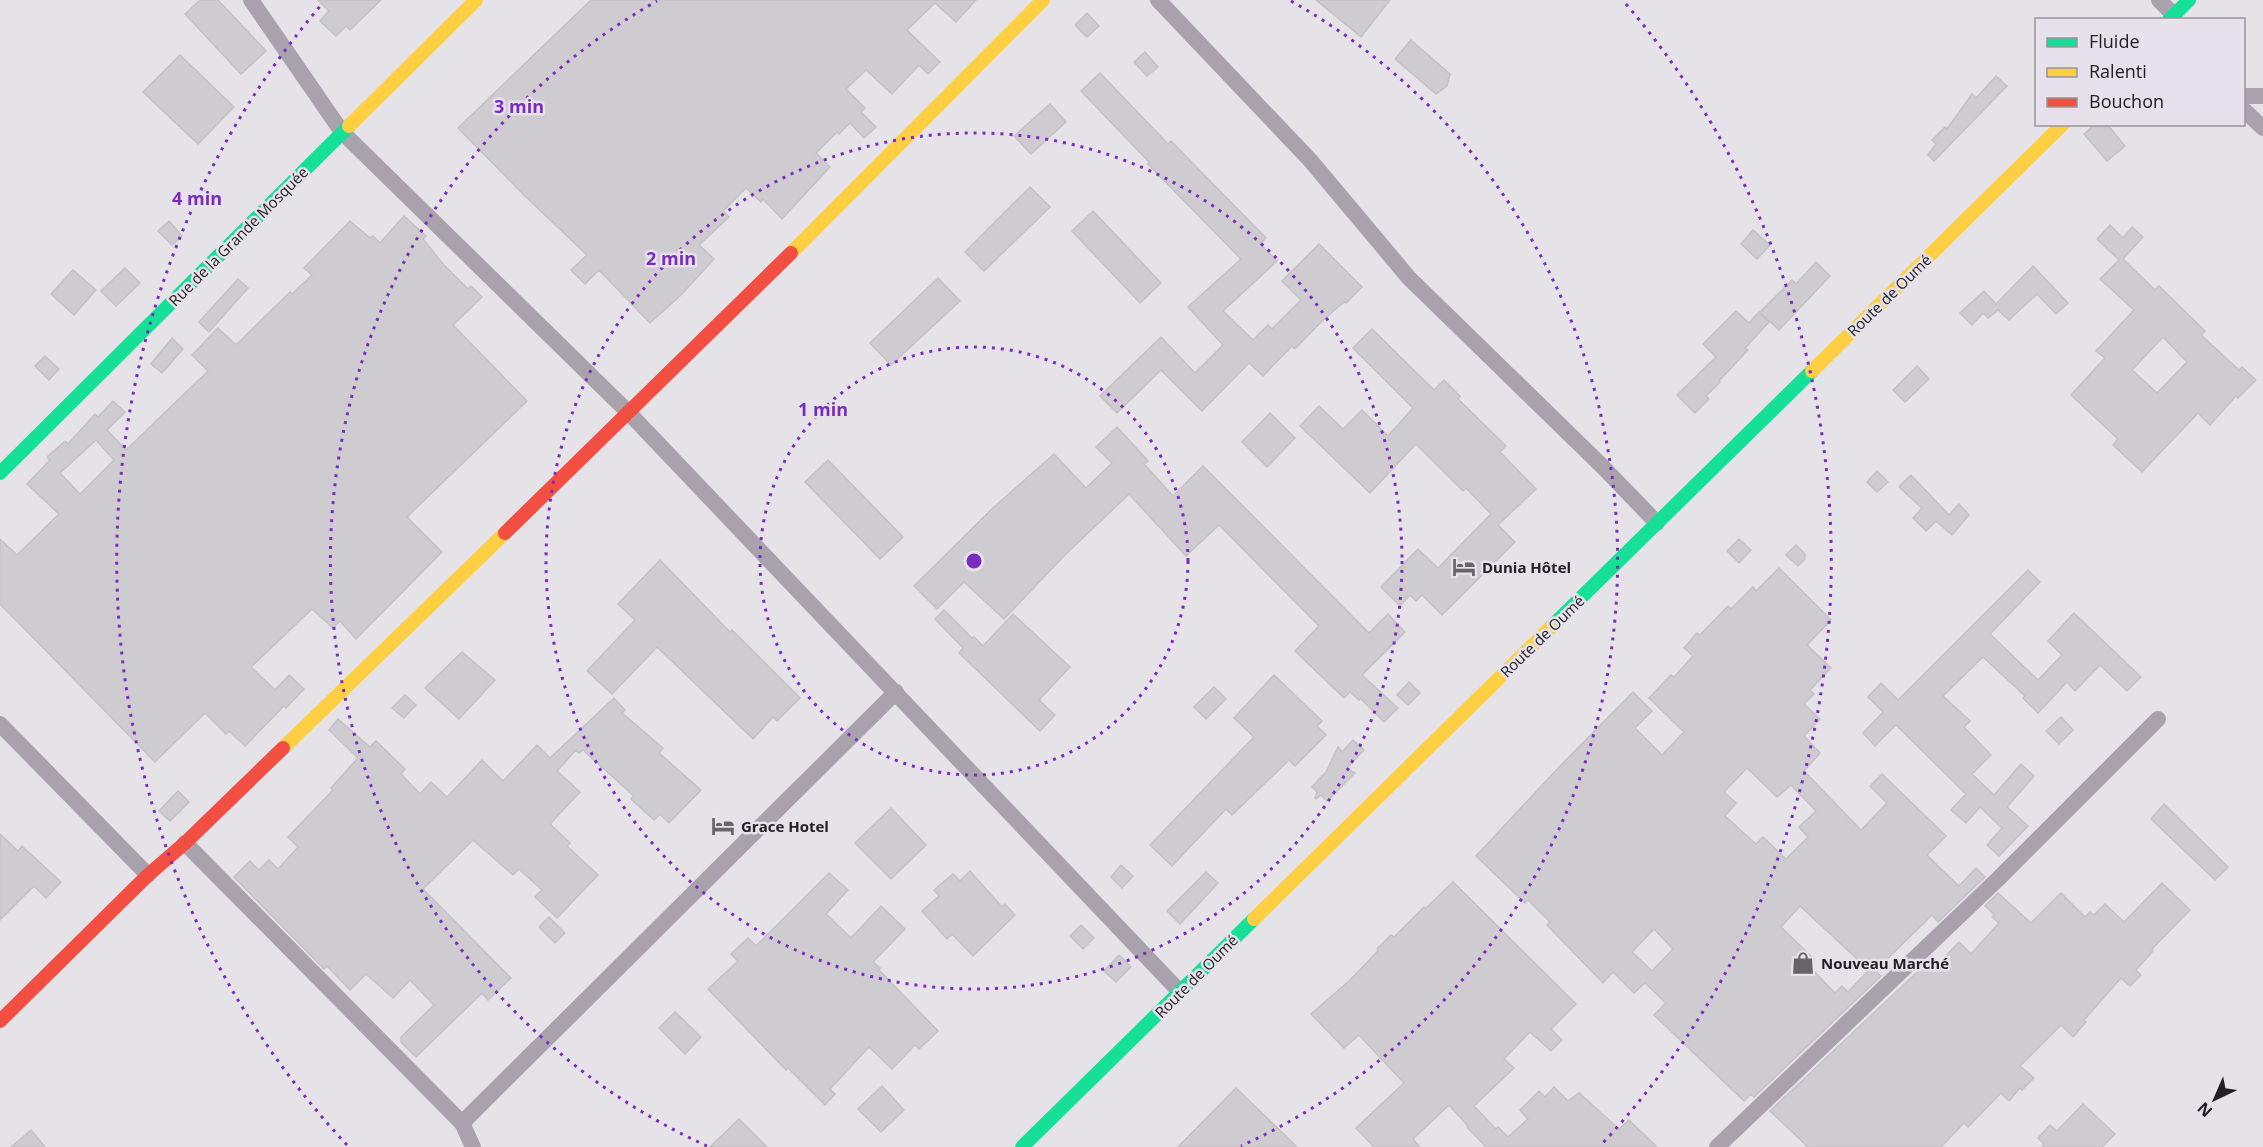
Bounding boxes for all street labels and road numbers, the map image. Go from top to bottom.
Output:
street label: Rue de la Grande Mosquée [164,162,312,310]
street label: Route de Oumé [1843,250,1935,340]
street label: Route de Oumé [1496,591,1588,681]
street label: Route de Oumé [1150,930,1242,1022]

